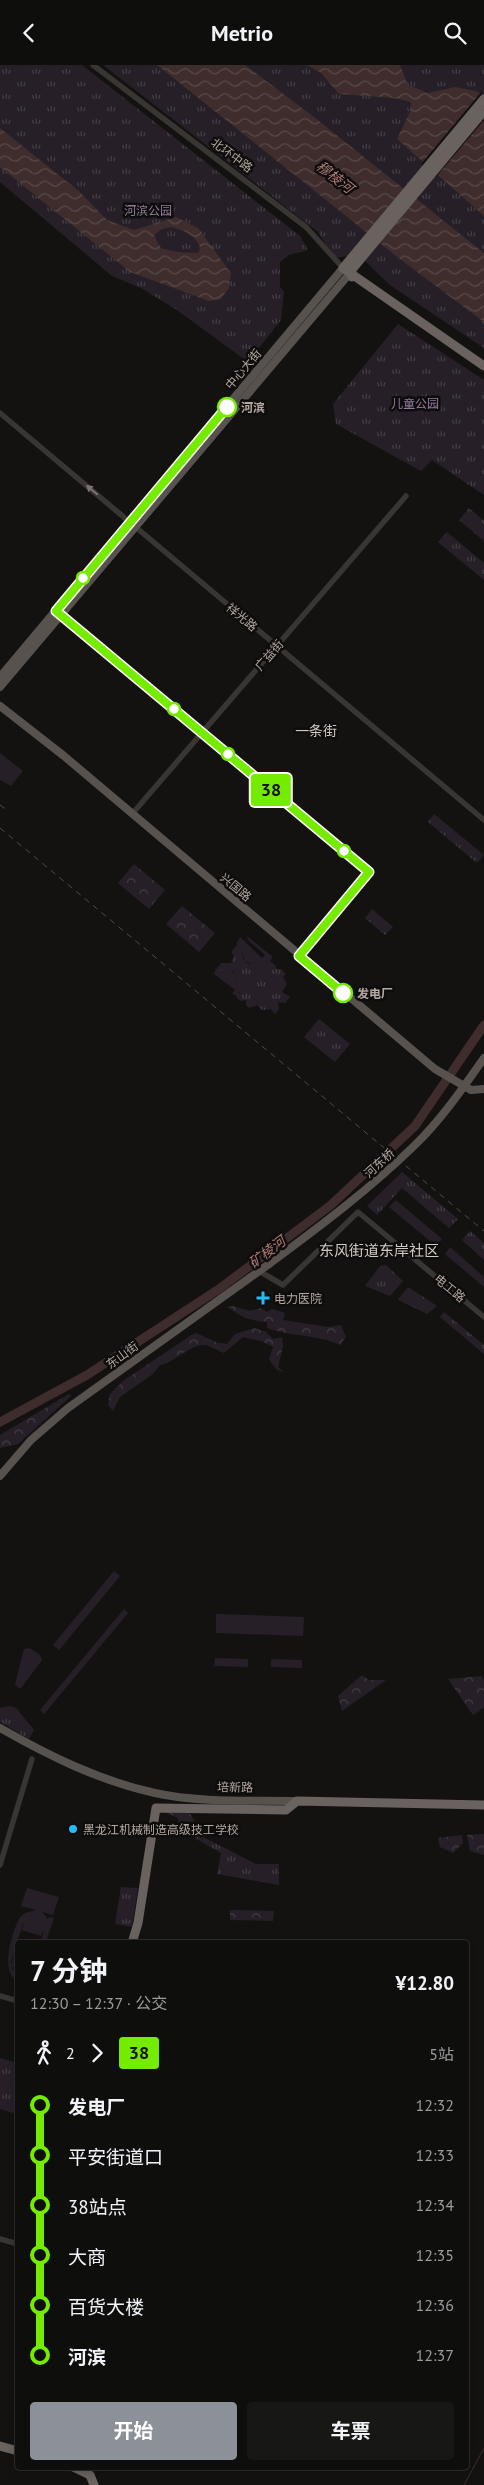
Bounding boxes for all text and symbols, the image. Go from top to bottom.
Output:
icon: back [15,19,43,47]
text: Metrio [211,19,273,47]
icon: search [441,19,469,47]
street label: 北环中路 [208,135,256,175]
water label: 穆棱河 [313,157,359,199]
park label: 河滨公园 [124,203,172,218]
street label: 中心大街 [222,346,264,392]
park label: 儿童公园 [391,396,439,411]
marker: 河滨 [217,397,237,417]
place label: 河滨 [241,400,265,415]
one-way arrow [86,485,99,496]
unlabelled marker [76,571,90,585]
street label: 祥光路 [223,600,261,634]
street label: 广益街 [252,636,286,674]
unlabelled marker [167,702,181,716]
district label: 一条街 [295,722,337,740]
unlabelled marker [221,747,235,761]
line badge: 38 [248,774,294,806]
text: 38 [261,778,281,801]
unlabelled marker [337,844,351,858]
street label: 兴国路 [217,870,255,904]
marker: 发电厂 [333,983,353,1003]
place label: 发电厂 [357,986,393,1001]
street label: 河东桥 [361,1145,397,1181]
water label: 矿棱河 [245,1230,292,1272]
district label: 东风街道东岸社区 [319,1241,439,1260]
street label: 电工路 [431,1271,469,1305]
marker: 电力医院 [256,1291,270,1305]
place label: 电力医院 [274,1291,322,1306]
street label: 东山街 [103,1338,141,1372]
street label: 培新路 [217,1779,253,1795]
place label: 黑龙江机械制造高级技工学校 [83,1822,239,1837]
marker: 黑龙江机械制造高级技工学校 [67,1823,79,1835]
text: 7 分钟 [30,1952,107,1989]
text: ¥12.80 [395,1971,454,1995]
text: 12:30 – 12:37 · 公交 [30,1993,167,2013]
icon: walk [30,2039,58,2067]
icon: forward [83,2039,111,2067]
text: 38 [129,2041,149,2064]
text: 2 [66,2043,75,2063]
text: 5站 [429,2044,454,2064]
text: 发电厂 [68,2095,125,2119]
text: 12:32 [416,2095,454,2115]
text: 平安街道口 [68,2145,163,2169]
text: 12:33 [416,2145,454,2165]
text: 38站点 [68,2195,127,2219]
text: 12:34 [416,2195,454,2215]
text: 大商 [68,2245,106,2269]
text: 12:35 [416,2245,454,2265]
text: 百货大楼 [68,2295,144,2319]
text: 12:36 [416,2295,454,2315]
text: 河滨 [68,2345,106,2369]
text: 12:37 [416,2345,454,2365]
button: 开始 [30,2402,237,2460]
button: 车票 [247,2402,454,2460]

